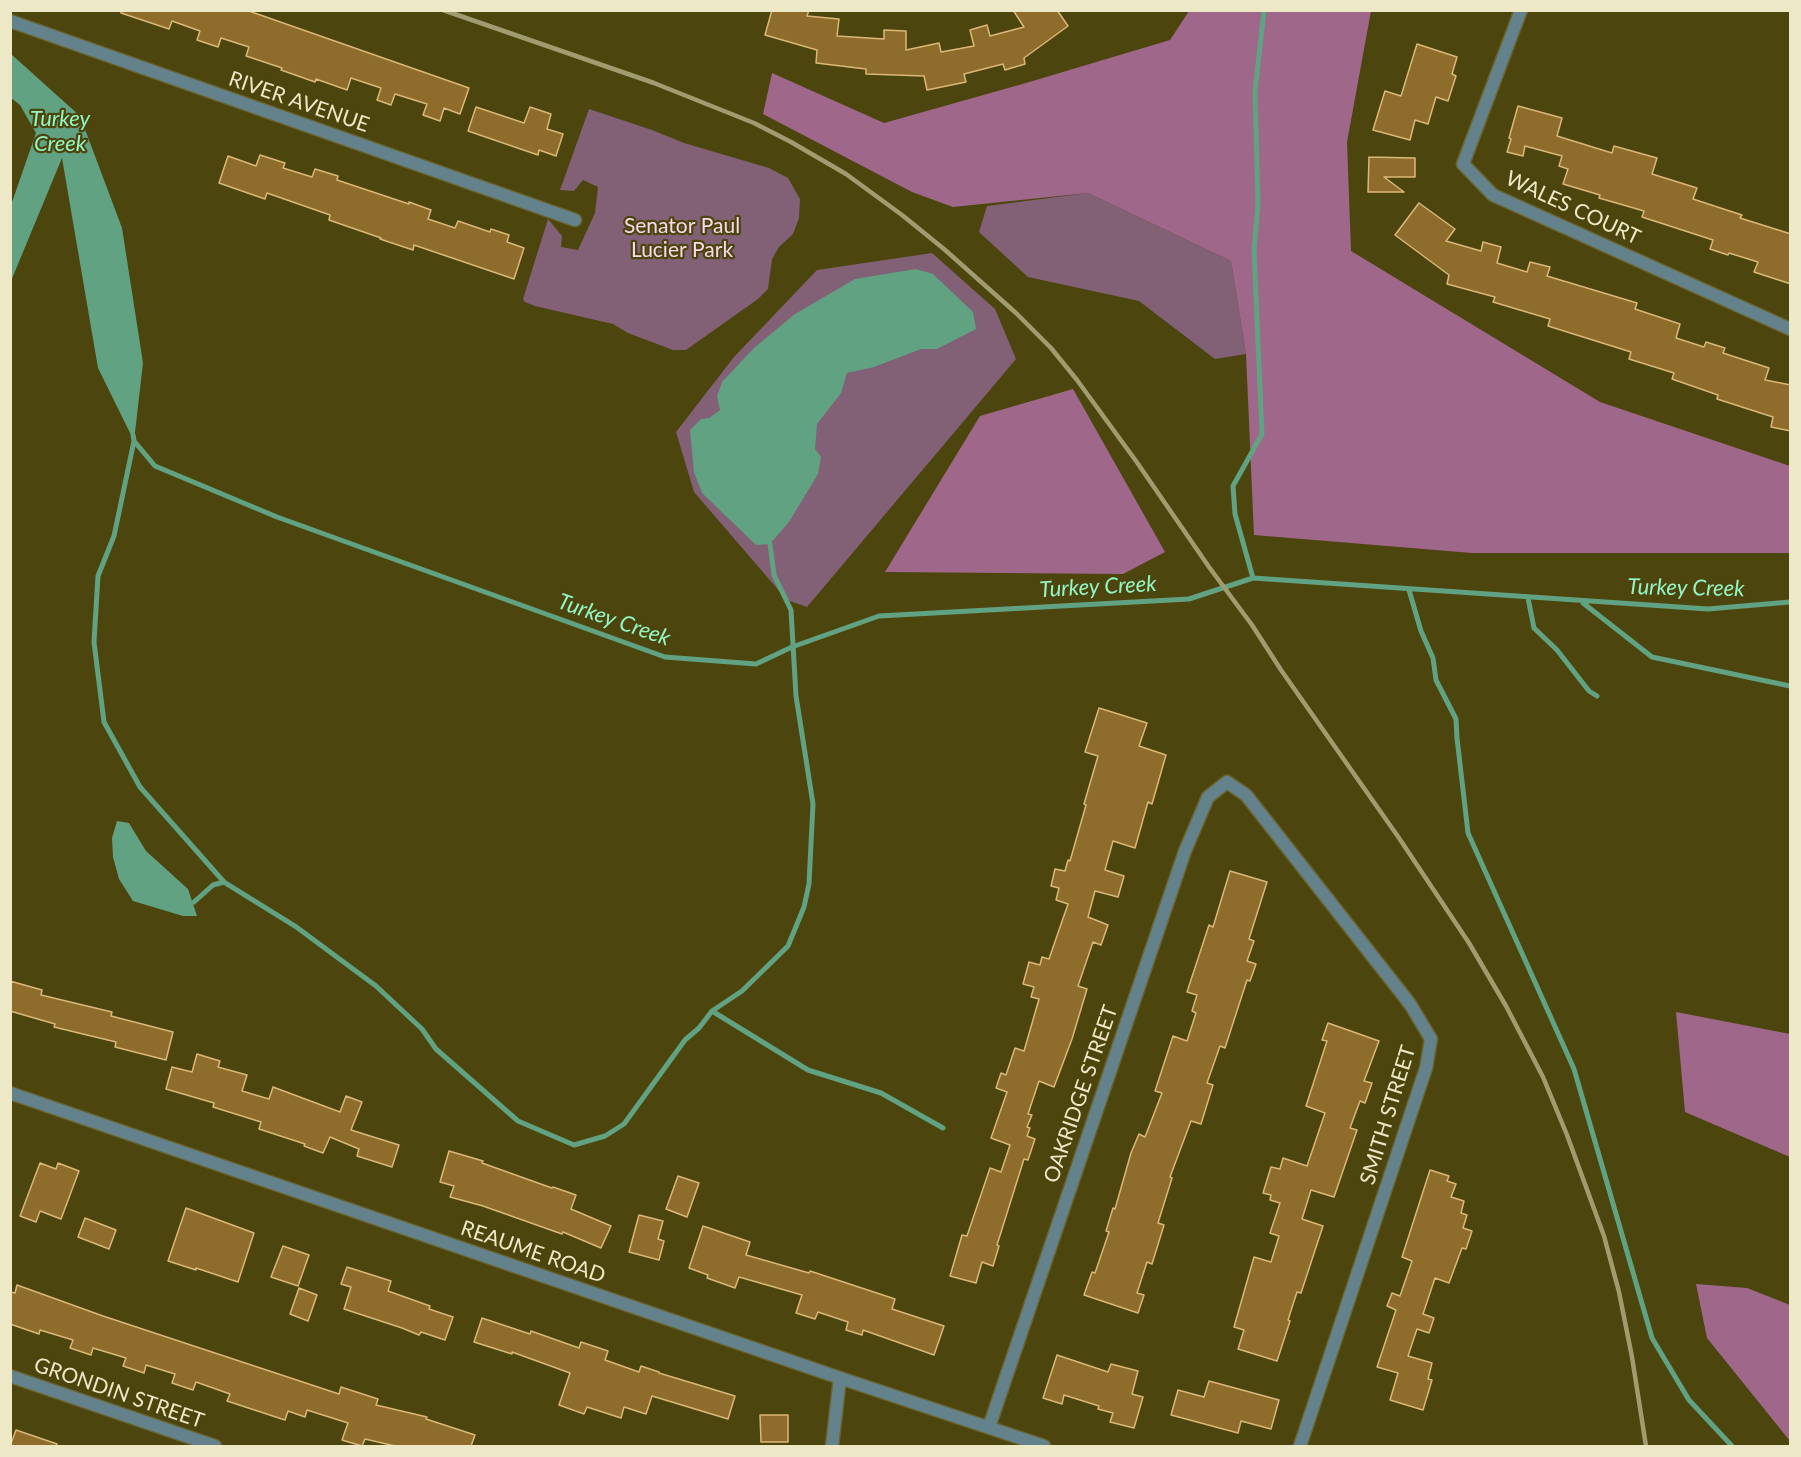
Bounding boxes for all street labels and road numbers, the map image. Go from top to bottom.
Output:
street label: RIVER AVENUE [225,66,373,138]
street label: WALES COURT [1502,166,1644,250]
street label: OAKRIDGE STREET [1039,1002,1123,1186]
street label: SMITH STREET [1355,1042,1421,1188]
street label: REAUME ROAD [457,1215,609,1289]
street label: GRONDIN STREET [31,1352,207,1434]

